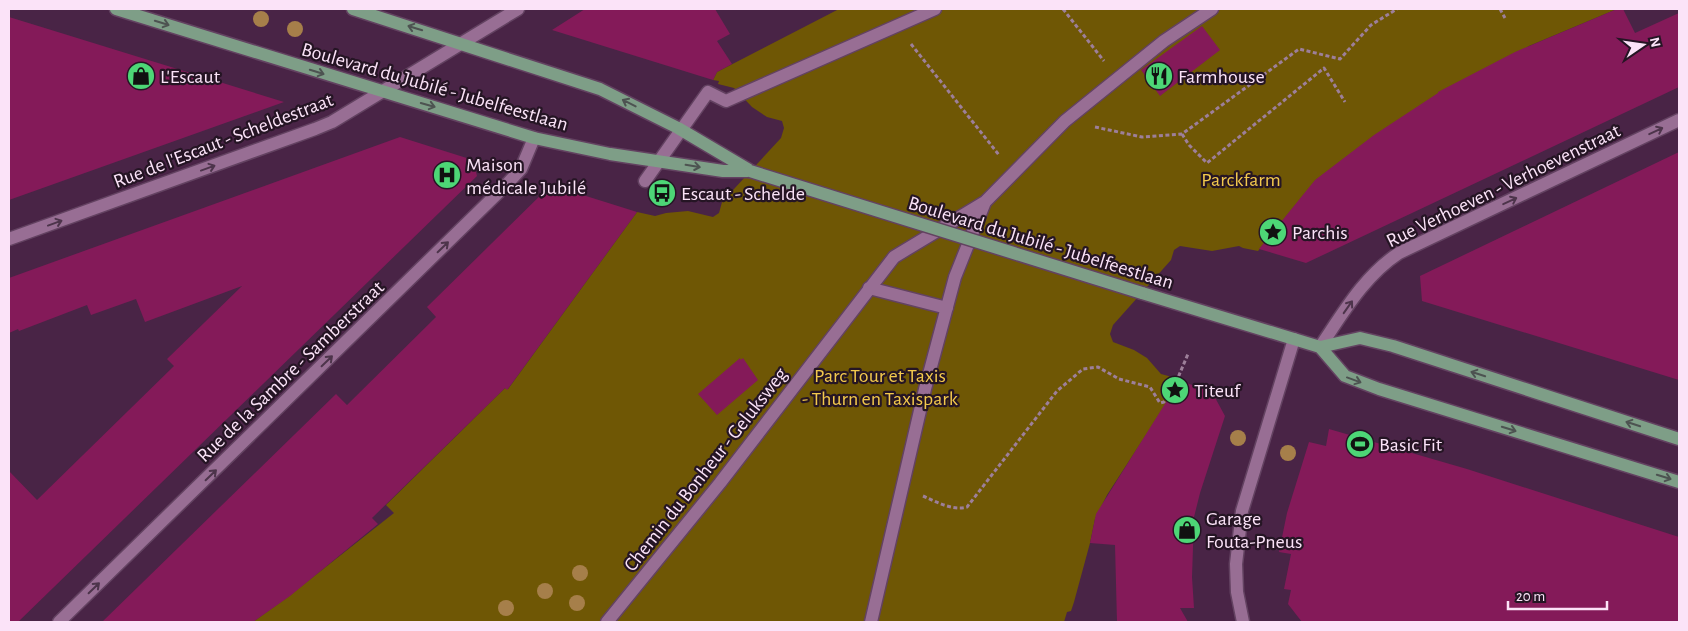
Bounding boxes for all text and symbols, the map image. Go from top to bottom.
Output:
one-way arrow [154,19,170,29]
north arrow [1618,20,1668,70]
one-way arrow [407,23,423,33]
text: N [1647,36,1663,49]
street label: Boulevard du Jubilé - Jubelfeestlaan [299,39,570,135]
shop icon: L'Escaut [126,61,156,91]
restaurant icon: Farmhouse [1144,61,1174,91]
place label: L'Escaut [160,67,221,87]
place label: Farmhouse [1178,67,1265,87]
one-way arrow [309,68,325,77]
street label: Rue de l'Escaut - Scheldestraat [111,90,336,192]
one-way arrow [622,98,637,107]
one-way arrow [420,100,436,110]
street label: Rue Verhoeven - Verhoevenstraat [1383,120,1624,251]
one-way arrow [1649,126,1664,136]
place label: Maison médicale Jubilé [466,155,586,198]
hospital icon: Maison médicale Jubilé [432,160,462,190]
one-way arrow [685,162,701,172]
one-way arrow [199,163,215,172]
park label: Parckfarm [1201,170,1281,190]
bus stop icon: Escaut - Schelde [647,178,677,208]
place label: Escaut - Schelde [681,184,805,204]
street label: Boulevard du Jubilé - Jubelfeestlaan [906,193,1176,293]
one-way arrow [1502,196,1517,205]
one-way arrow [46,217,62,227]
place icon: Parchis [1258,217,1288,247]
place label: Parchis [1292,223,1348,243]
one-way arrow [437,241,449,254]
street label: Rue de la Sambre - Samberstraat [193,277,388,466]
one-way arrow [1343,300,1353,314]
one-way arrow [321,355,333,367]
street label: Chemin du Bonheur - Geluksweg [620,364,791,575]
park label: Parc Tour et Taxis - Thurn en Taxispark [802,366,958,409]
one-way arrow [1471,369,1487,378]
place icon: Titeuf [1160,375,1190,405]
one-way arrow [1346,376,1362,385]
place label: Titeuf [1194,381,1241,401]
one-way arrow [1626,419,1641,428]
one-way arrow [1501,425,1517,435]
sports icon: Basic Fit [1345,429,1375,459]
place label: Basic Fit [1379,435,1443,455]
one-way arrow [204,469,216,481]
one-way arrow [1656,473,1672,483]
place label: Garage Fouta-Pneus [1206,509,1302,552]
shop icon: Garage Fouta-Pneus [1172,515,1202,545]
scale bar [1508,578,1607,610]
one-way arrow [88,582,101,594]
text: 20 m [1516,589,1545,604]

